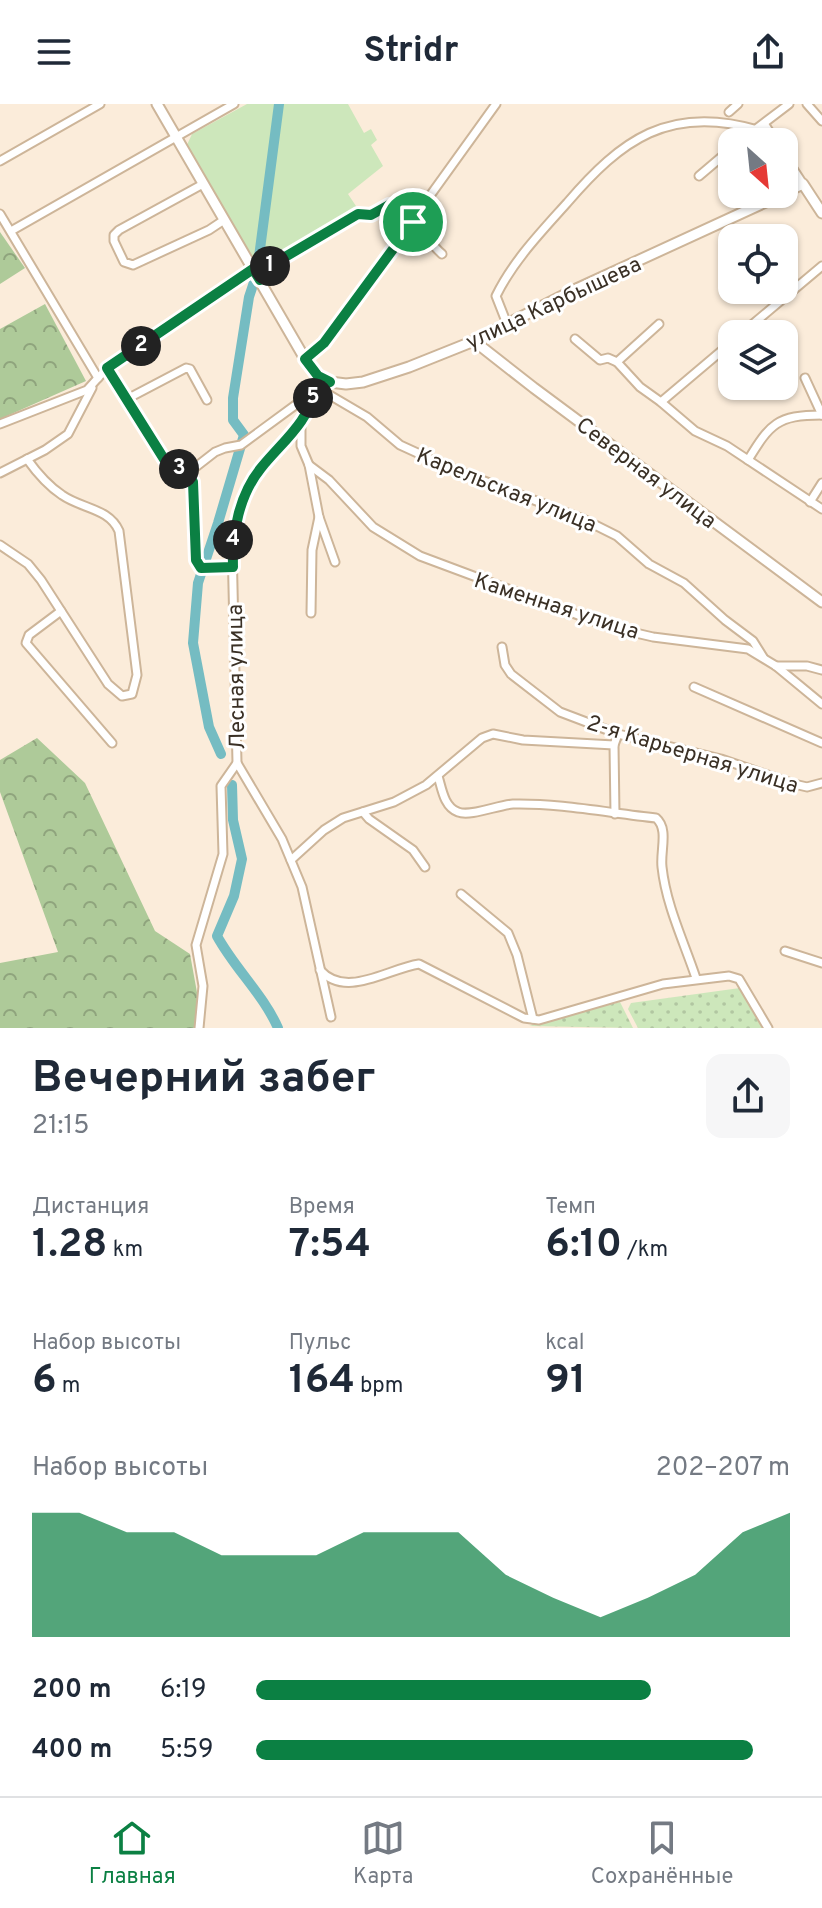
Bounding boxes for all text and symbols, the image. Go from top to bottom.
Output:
text: Stridr [363,29,459,75]
icon: menu [32,30,76,74]
icon: share [746,30,790,74]
north arrow [718,128,798,208]
map controls [718,128,798,400]
pin [379,188,447,256]
icon: arrive [391,200,435,244]
button: locate [718,224,798,304]
pin: 1 [250,246,290,286]
text: 1 [266,252,274,279]
street label: улица Карбышева [462,252,646,357]
button: layers [718,320,798,400]
pin: 2 [121,326,161,366]
text: 2 [134,332,148,359]
pin: 5 [293,378,333,418]
text: 5 [306,384,320,411]
street label: Северная улица [570,412,721,536]
street label: Карельская улица [412,443,600,540]
pin: 3 [159,449,199,489]
text: 3 [172,455,186,482]
pin: 4 [213,520,253,560]
text: 4 [226,526,240,553]
street label: Каменная улица [470,568,642,647]
street label: Лесная улица [223,604,252,750]
street label: 2-я Карьерная улица [583,710,801,800]
text: Вечерний забег [32,1052,376,1108]
button: share [706,1054,790,1138]
text: 21:15 [32,1110,89,1143]
text: Дистанция [32,1194,149,1221]
text: Время [289,1194,355,1221]
text: Темп [545,1194,596,1221]
text: 1.28 [32,1221,108,1271]
text: 7:54 [289,1221,371,1271]
text: 6:10 [545,1221,622,1271]
text: km [108,1237,143,1264]
text: /km [622,1237,668,1264]
text: Набор высоты [32,1330,181,1357]
text: Пульс [289,1330,351,1357]
text: kcal [545,1330,584,1357]
text: 6 [32,1357,57,1407]
text: 164 [289,1357,355,1407]
text: 91 [545,1357,586,1407]
text: m [57,1373,80,1400]
text: bpm [355,1373,403,1400]
text: Набор высоты [32,1452,208,1485]
text: 202–207 m [656,1452,790,1485]
text: 200 m [32,1674,111,1707]
text: 6:19 [160,1674,207,1707]
text: 400 m [32,1734,112,1767]
text: 5:59 [160,1734,213,1767]
tab: Главная [89,1816,176,1891]
tab: Карта [353,1816,413,1891]
tab: Сохранённые [591,1816,733,1891]

